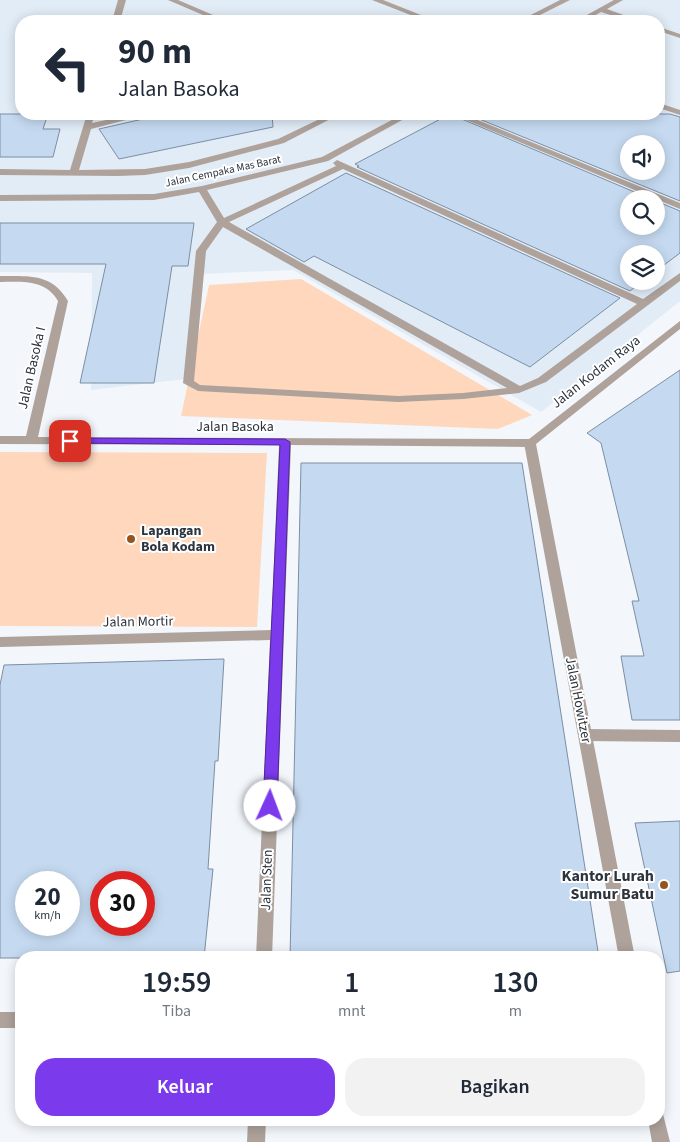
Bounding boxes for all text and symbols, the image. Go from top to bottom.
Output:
text: 90 m [118,27,192,77]
icon: left [35,35,100,100]
text: Jalan Basoka [118,73,240,105]
map controls [620,135,665,290]
button: sound [620,135,665,180]
street label: Jalan Cempaka Mas Barat [164,151,282,191]
button: search [620,190,665,235]
button: layers [620,245,665,290]
street label: Jalan Basoka I [13,325,51,411]
street label: Jalan Kodam Raya [547,331,645,413]
street label: Jalan Basoka [196,417,274,437]
pin [49,420,91,462]
icon: arrive [56,427,84,455]
place label: Lapangan Bola Kodam [141,521,215,557]
marker: Lapangan Bola Kodam [125,533,137,545]
street label: Jalan Mortir [103,611,174,633]
street label: Jalan Howitzer [560,655,596,745]
position arrow [243,779,295,831]
street label: Jalan Sten [256,849,278,911]
place label: Kantor Lurah Sumur Batu [562,865,654,905]
speed limit sign: 30 [90,871,155,936]
text: 20 [34,879,61,915]
marker: Kantor Lurah Sumur Batu [658,879,670,891]
text: km/h [34,907,61,924]
text: 19:59 [142,961,211,1004]
text: 1 [344,961,360,1004]
text: 130 [492,961,538,1004]
text: Tiba [162,1000,191,1022]
text: mnt [338,1000,366,1022]
text: m [509,1000,522,1022]
button: Keluar [35,1058,335,1116]
button: Bagikan [345,1058,645,1116]

